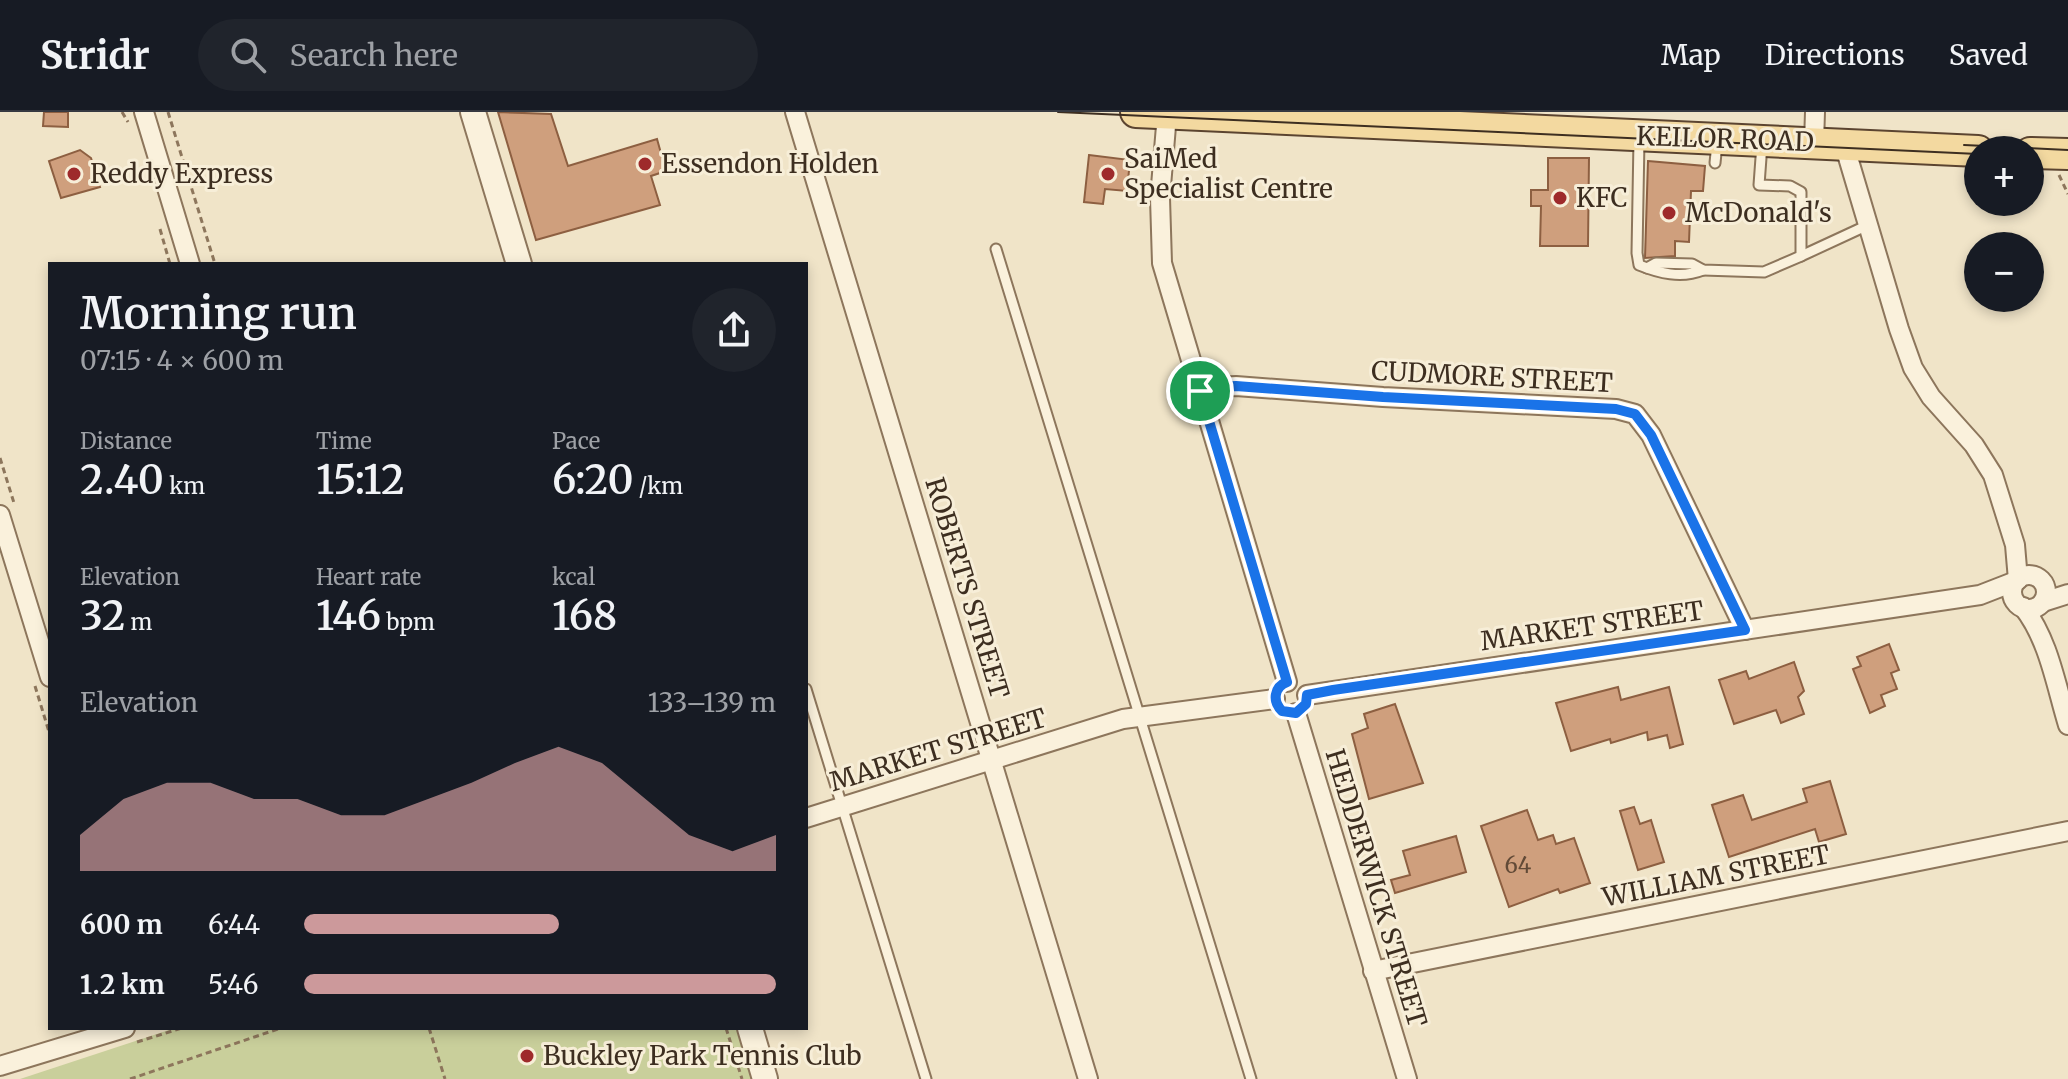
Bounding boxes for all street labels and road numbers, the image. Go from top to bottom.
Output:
street label: KEILOR ROAD [1636,119,1814,158]
street label: CUDMORE STREET [1370,354,1614,399]
street label: ROBERTS STREET [918,473,1017,702]
street label: MARKET STREET [1478,594,1706,657]
street label: MARKET STREET [826,701,1050,798]
street label: HEDDERWICK STREET [1318,745,1434,1031]
street label: WILLIAM STREET [1599,837,1832,914]

